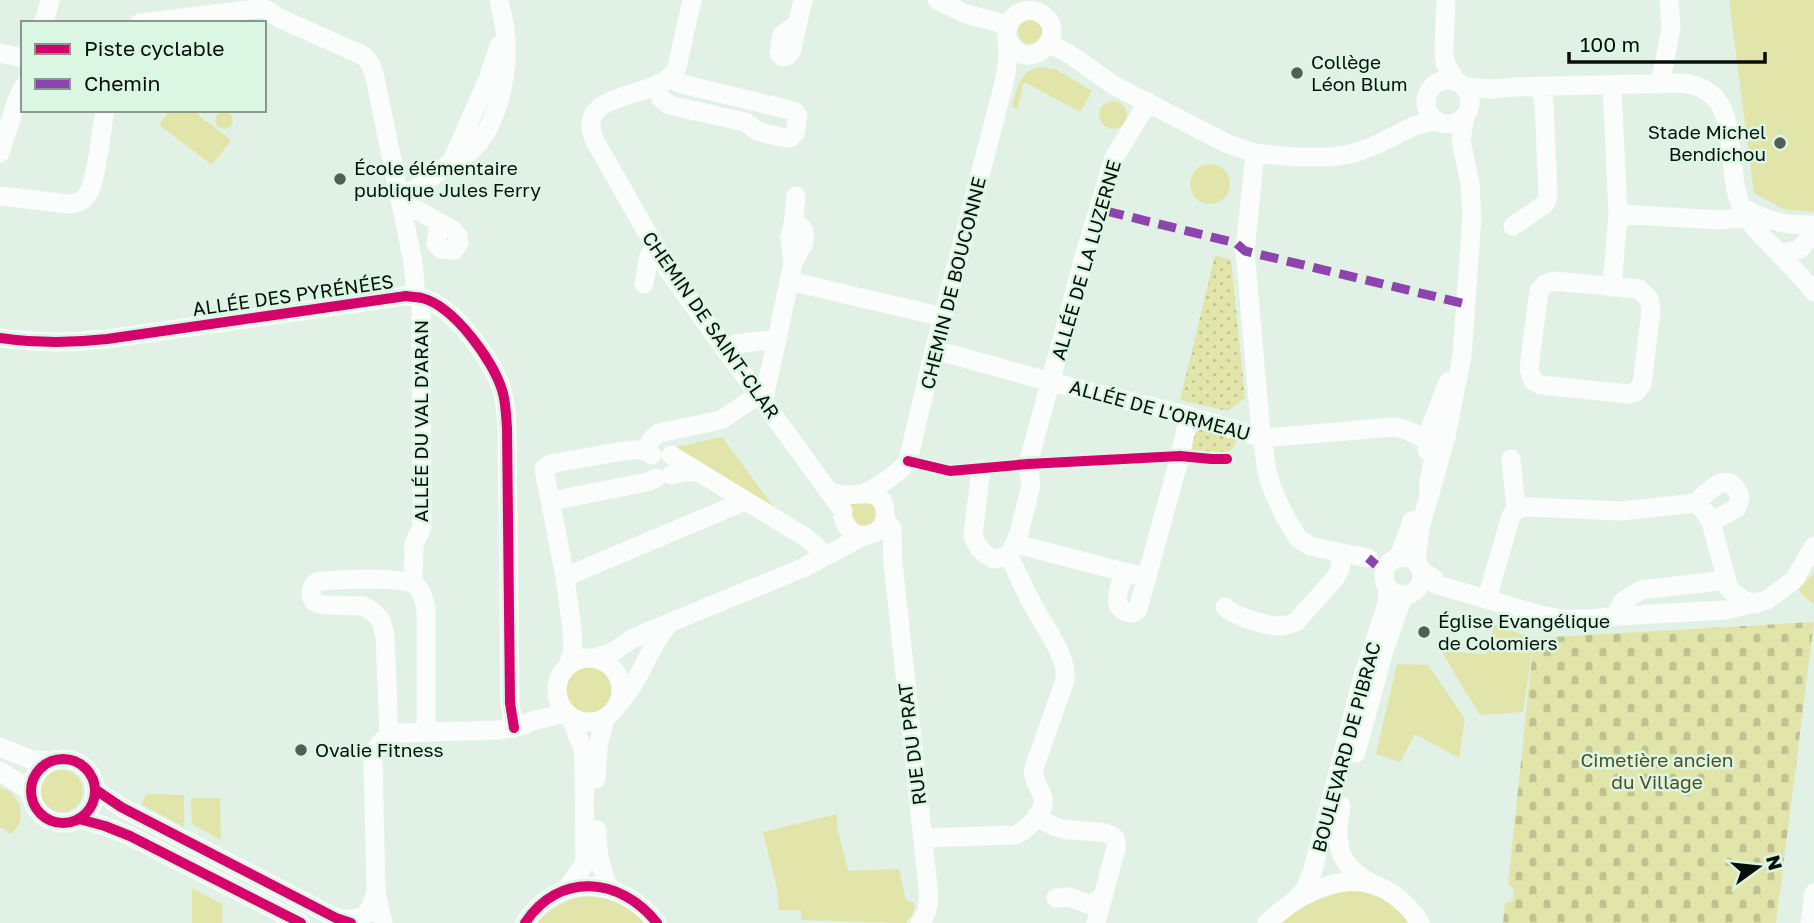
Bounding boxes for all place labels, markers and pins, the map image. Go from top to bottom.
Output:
place label: Collège Léon Blum [1311,50,1408,95]
marker: Collège Léon Blum [1289,65,1305,81]
place label: Stade Michel Bendichou [1648,120,1766,165]
marker: Stade Michel Bendichou [1772,135,1788,151]
place label: École élémentaire publique Jules Ferry [354,156,541,201]
marker: École élémentaire publique Jules Ferry [332,171,348,187]
place label: Église Evangélique de Colomiers [1438,609,1610,654]
marker: Église Evangélique de Colomiers [1416,624,1432,640]
place label: Ovalie Fitness [315,738,444,761]
marker: Ovalie Fitness [293,742,309,758]

